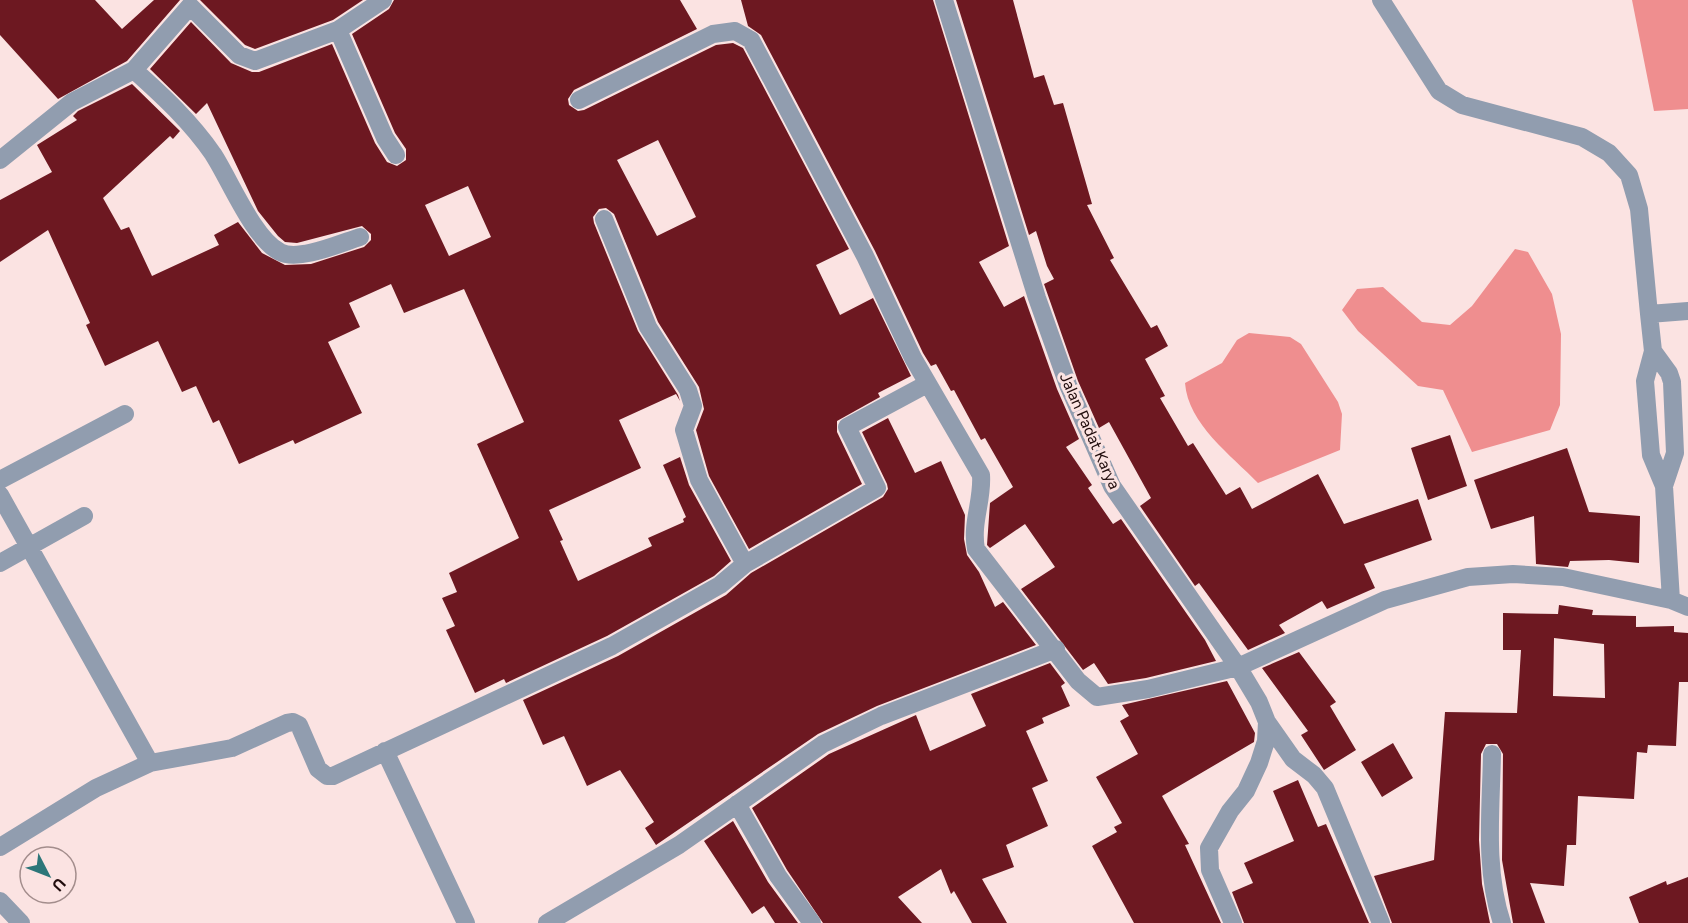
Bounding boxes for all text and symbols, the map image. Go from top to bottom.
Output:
street label: Jalan Padat Karya [1056,370,1124,492]
north arrow [18,845,78,905]
text: U [48,874,70,895]

